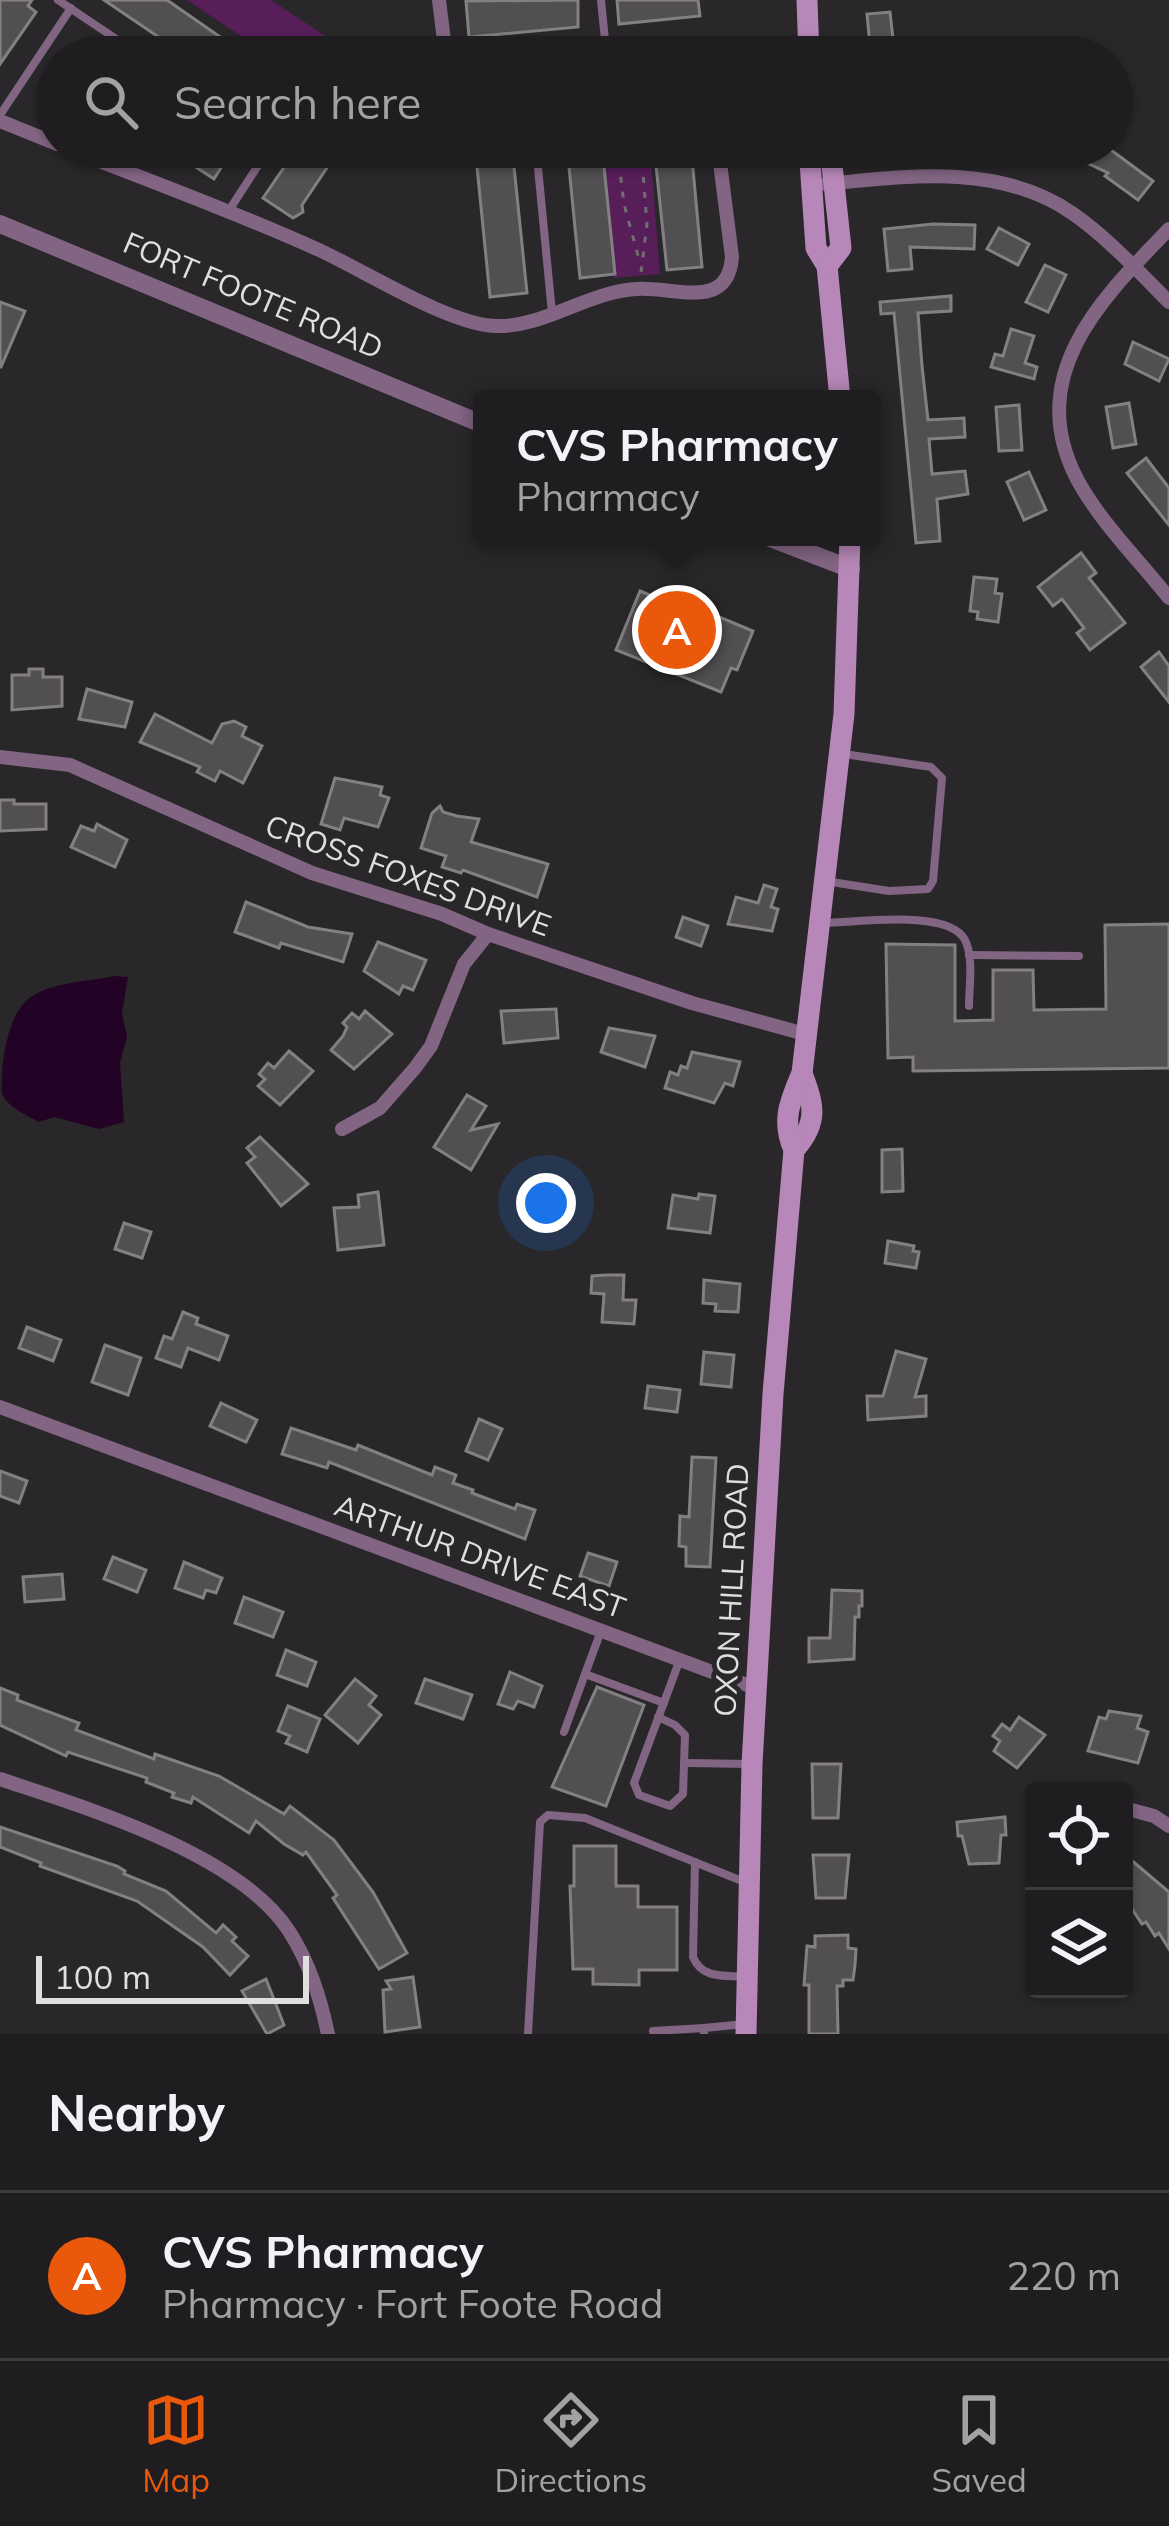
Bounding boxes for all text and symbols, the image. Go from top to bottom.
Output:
search box [36,36,1133,168]
icon: search [78,69,144,135]
text: Search here [174,74,421,130]
street label: FORT FOOTE ROAD [118,223,389,367]
popup [473,390,881,546]
text: CVS Pharmacy [516,416,838,472]
text: Pharmacy [516,472,700,521]
pin: A [638,585,716,675]
street label: CROSS FOXES DRIVE [260,806,556,944]
your location [516,1173,576,1233]
street label: OXON HILL ROAD [705,1462,757,1718]
street label: ARTHUR DRIVE EAST [330,1486,631,1626]
map controls [1025,1782,1133,1998]
button: locate [1025,1782,1133,1890]
button: layers [1025,1890,1133,1998]
scale bar [36,1950,309,2003]
text: 100 m [54,1956,151,1997]
text: Nearby [48,2080,225,2144]
text: CVS Pharmacy [162,2223,484,2279]
text: A [72,2251,102,2300]
text: 220 m [1006,2251,1121,2300]
text: Pharmacy · Fort Foote Road [162,2279,663,2328]
tab: Map [142,2387,210,2500]
tab: Directions [495,2387,647,2500]
tab: Saved [932,2387,1027,2500]

